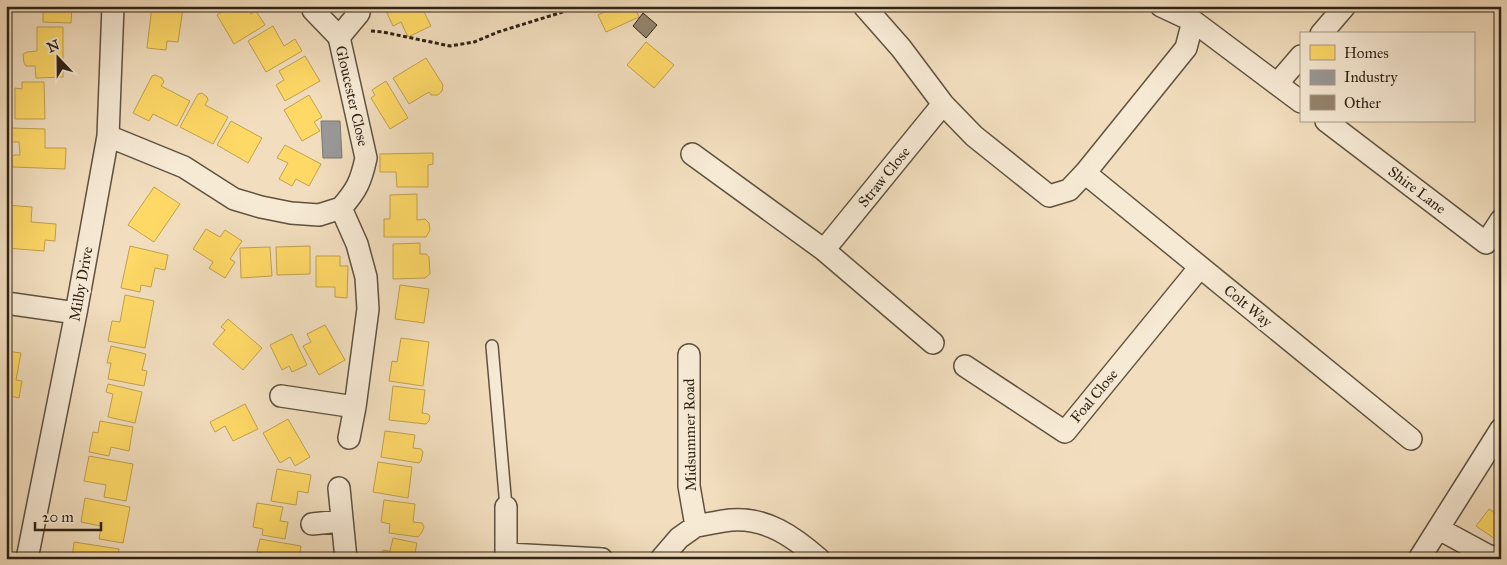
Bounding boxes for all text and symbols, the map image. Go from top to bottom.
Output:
north arrow [32,32,82,82]
legend [1300,32,1474,122]
text: N [45,36,62,57]
street label: Gloucester Close [332,44,372,148]
text: Homes [1344,44,1389,62]
text: Industry [1344,68,1398,86]
text: Other [1344,94,1381,112]
street label: Straw Close [854,143,914,211]
street label: Shire Lane [1384,162,1450,218]
street label: Milby Drive [66,245,96,323]
street label: Colt Way [1220,281,1277,332]
street label: Foal Close [1066,366,1122,426]
street label: Midsummer Road [680,378,700,492]
scale bar [35,500,101,532]
text: 20 m [42,508,74,526]

